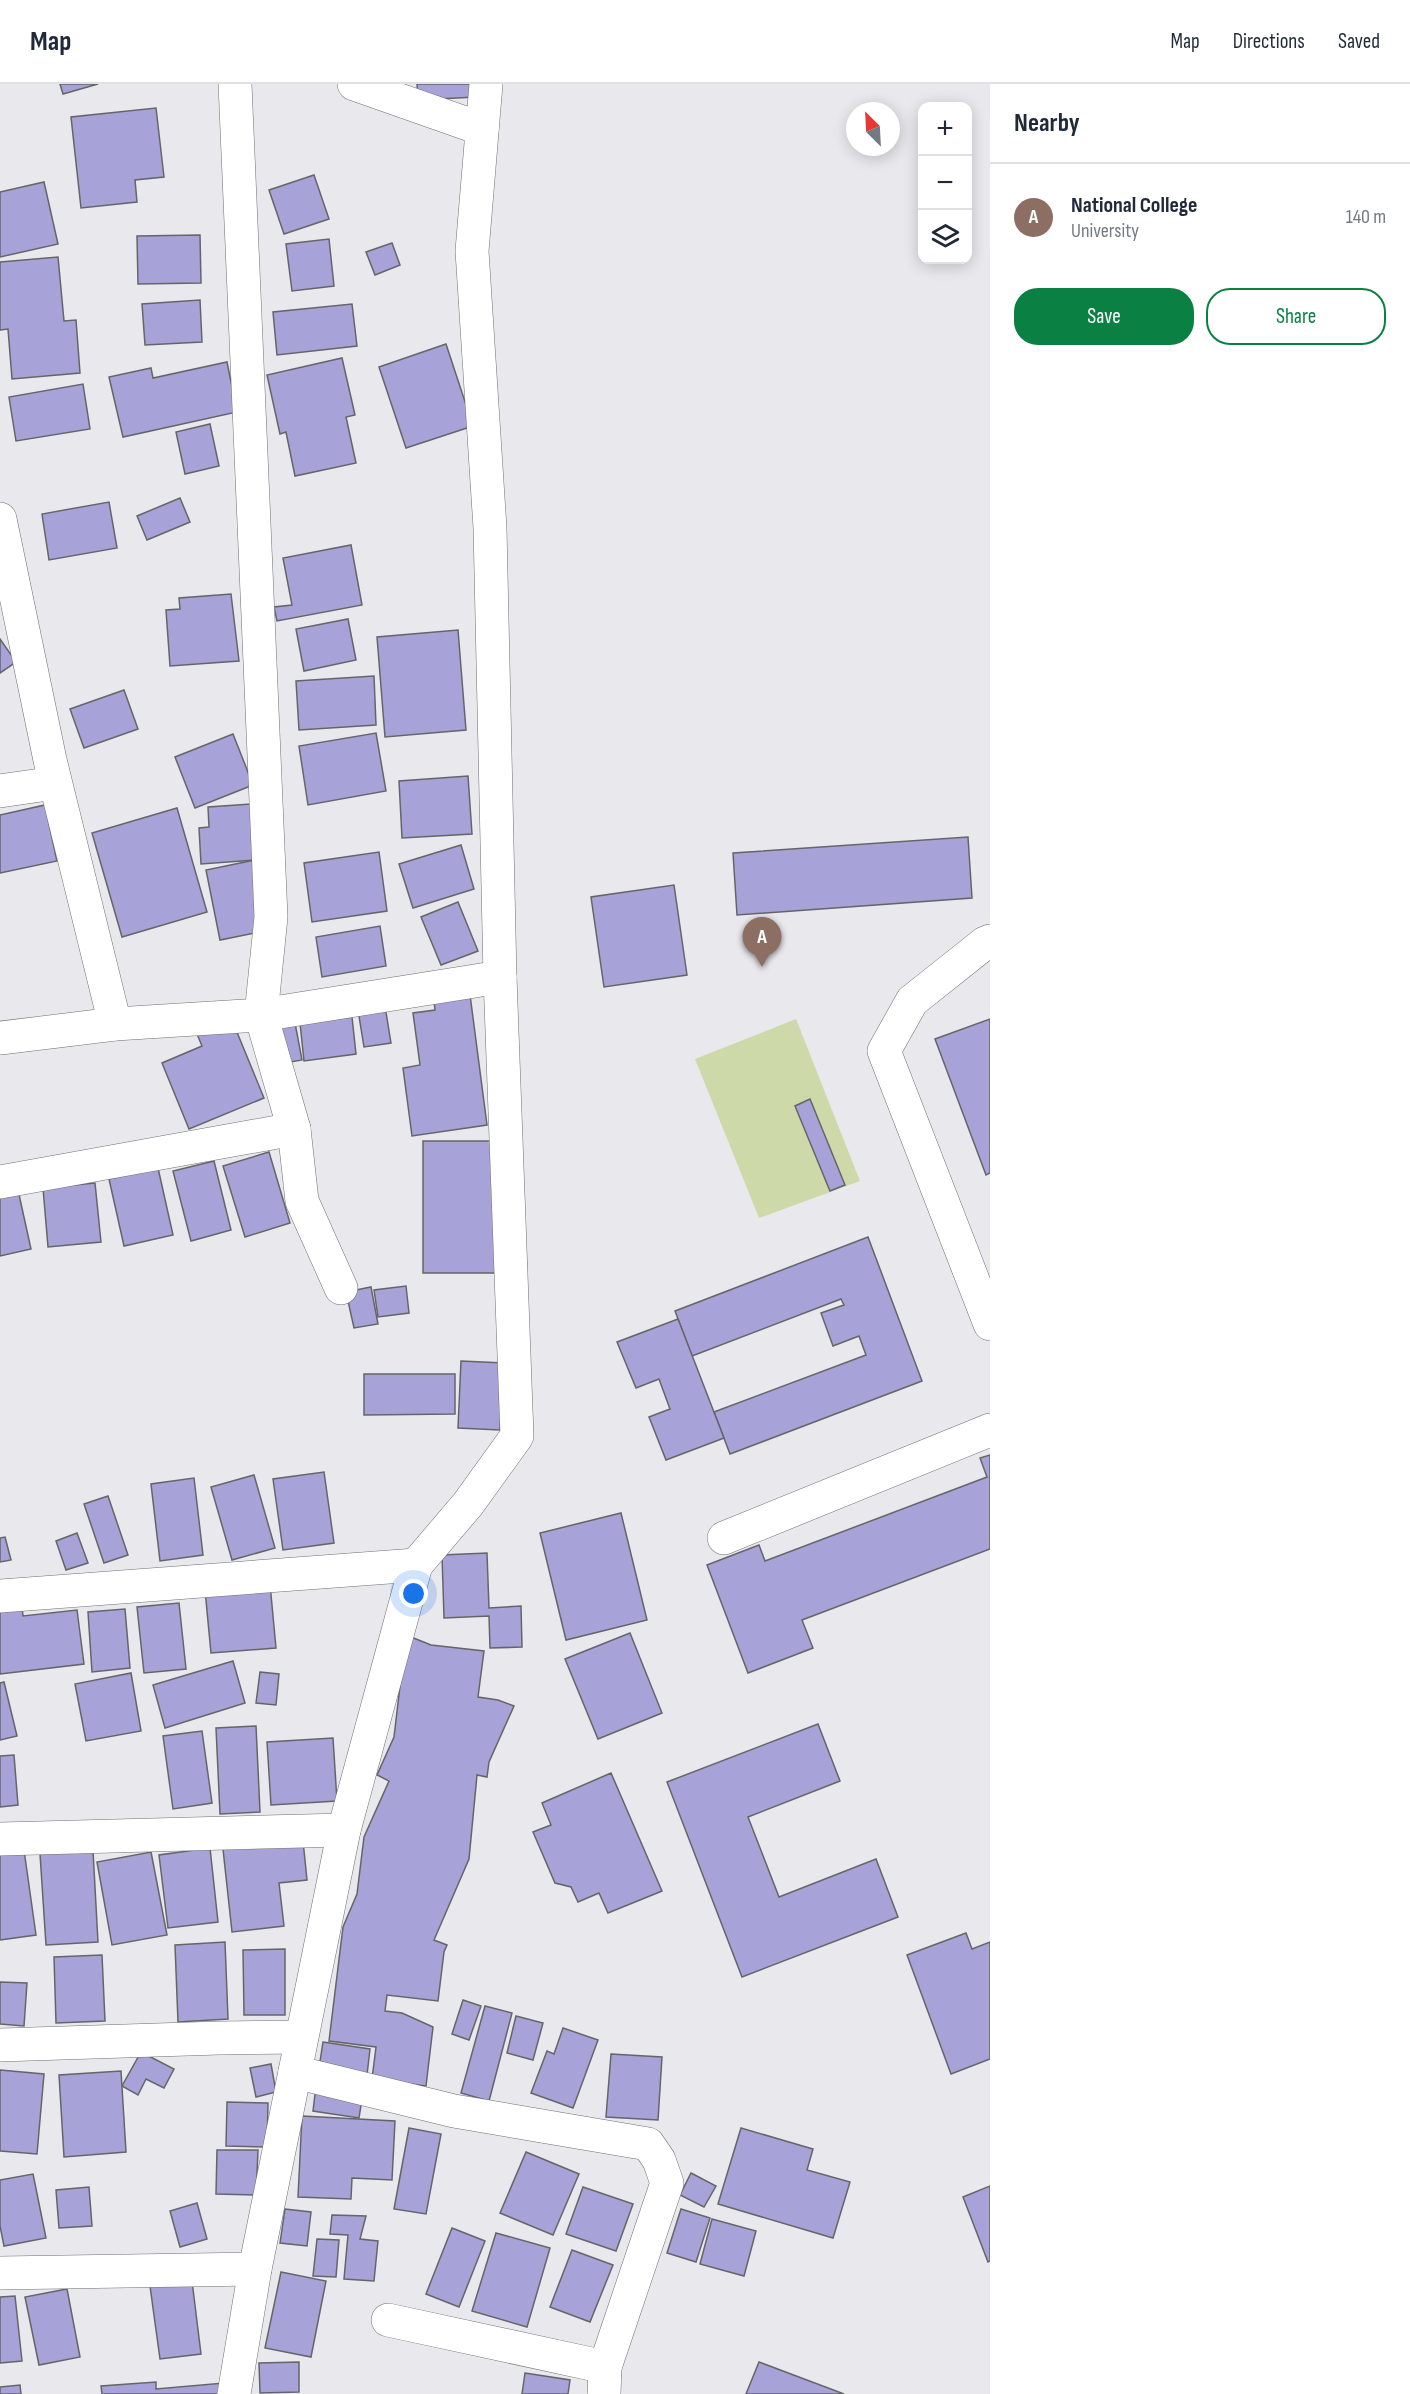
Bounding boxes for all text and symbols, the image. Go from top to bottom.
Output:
text: Map [30,25,71,58]
text: Map [1170,29,1200,54]
text: Directions [1233,29,1305,54]
text: Saved [1338,29,1380,54]
north arrow [846,102,900,156]
map controls [918,102,972,264]
button: + [918,102,972,156]
text: Nearby [1014,108,1080,139]
button: − [918,156,972,210]
text: National College [1071,192,1197,219]
text: A [1029,205,1038,229]
text: 140 m [1346,205,1386,229]
button: layers [918,210,972,264]
text: University [1071,219,1139,243]
button: Save [1014,288,1194,345]
button: Share [1206,288,1386,345]
pin: A [742,918,782,967]
your location [399,1579,428,1608]

